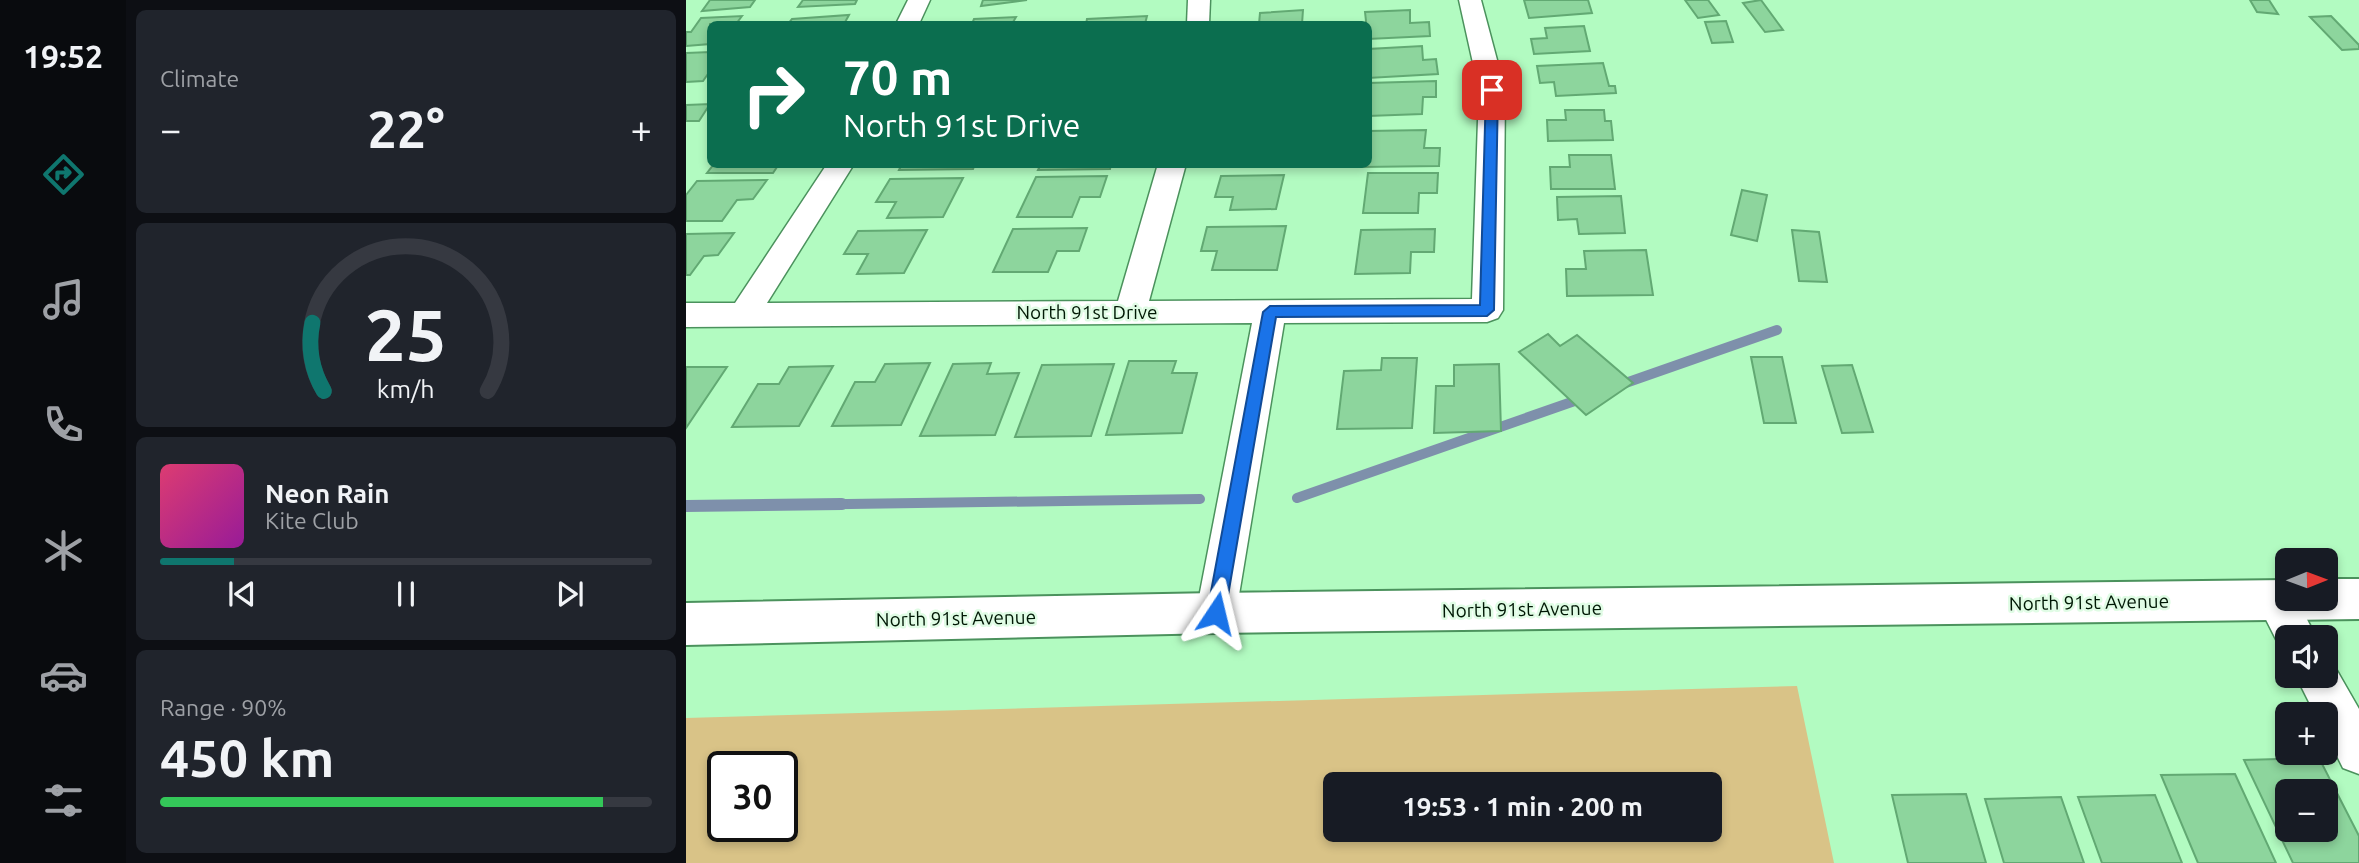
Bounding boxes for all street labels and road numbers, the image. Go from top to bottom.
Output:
street label: North 91st Drive [1017,301,1157,323]
street label: North 91st Avenue [2009,590,2169,614]
street label: North 91st Avenue [1442,597,1602,621]
street label: North 91st Avenue [876,606,1036,630]

